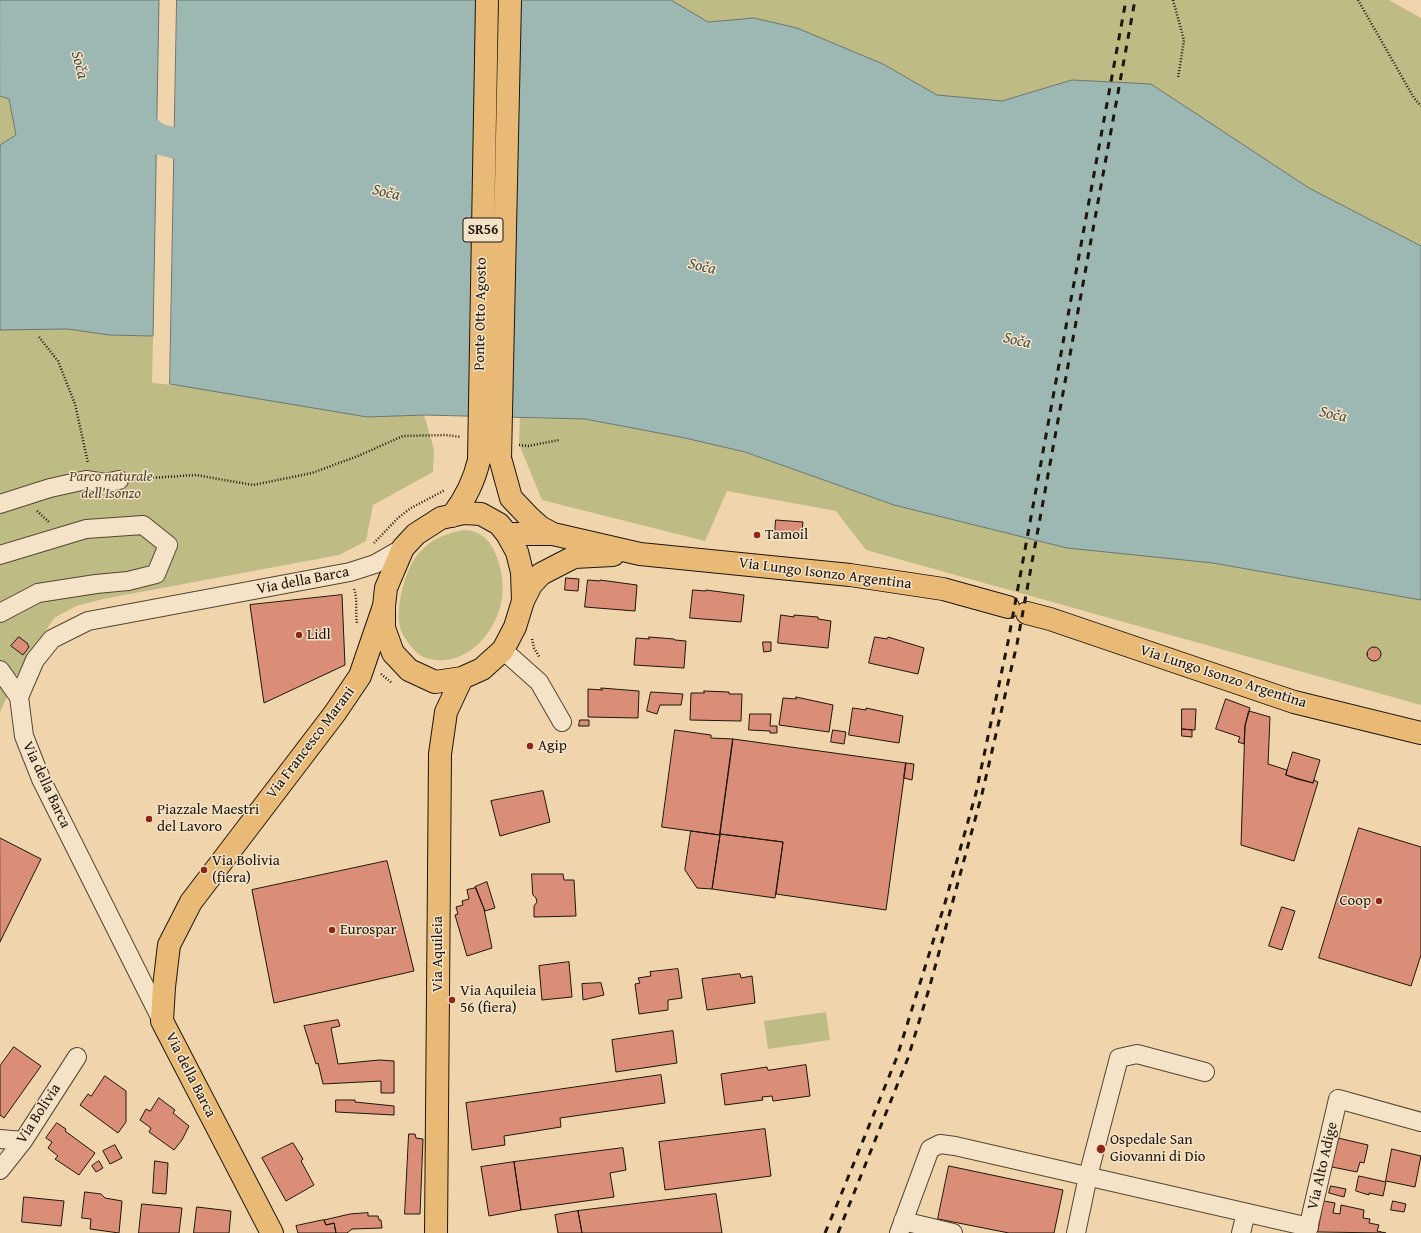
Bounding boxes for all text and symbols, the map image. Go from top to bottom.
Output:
water label: Soča [66,49,92,81]
water label: Soča [370,181,402,205]
road number: SR56 [463,218,503,242]
water label: Soča [686,255,718,279]
street label: Ponte Otto Agosto [471,257,491,371]
water label: Soča [1001,329,1033,353]
water label: Soča [1317,403,1349,427]
park label: Parco naturale dell'Isonzo [69,468,153,503]
place label: Tamoil [765,526,808,544]
marker: Tamoil [752,530,762,540]
street label: Via Lungo Isonzo Argentina [738,554,912,594]
street label: Via della Barca [255,563,351,599]
place label: Lidl [307,626,331,644]
marker: Lidl [294,630,304,640]
street label: Via Lungo Isonzo Argentina [1137,642,1309,712]
street label: Via Francesco Marani [263,683,359,803]
place label: Agip [538,737,567,755]
street label: Via della Barca [18,739,74,831]
marker: Agip [525,741,535,751]
place label: Piazzale Maestri del Lavoro [157,801,259,836]
marker: Piazzale Maestri del Lavoro [144,814,154,824]
place label: Via Bolivia (fiera) [212,852,280,887]
marker: Via Bolivia (fiera) [199,865,209,875]
place label: Coop [1339,892,1371,910]
marker: Coop [1374,896,1384,906]
street label: Via Aquileia [429,916,447,992]
place label: Eurospar [340,921,397,939]
marker: Eurospar [327,925,337,935]
place label: Via Aquileia 56 (fiera) [460,982,536,1017]
marker: Via Aquileia 56 (fiera) [447,995,457,1005]
street label: Via della Barca [161,1029,219,1121]
street label: Via Bolivia [13,1081,65,1147]
street label: Via Alto Adige [1304,1120,1342,1212]
place label: Ospedale San Giovanni di Dio [1110,1131,1206,1166]
marker: Ospedale San Giovanni di Dio [1095,1143,1107,1155]

